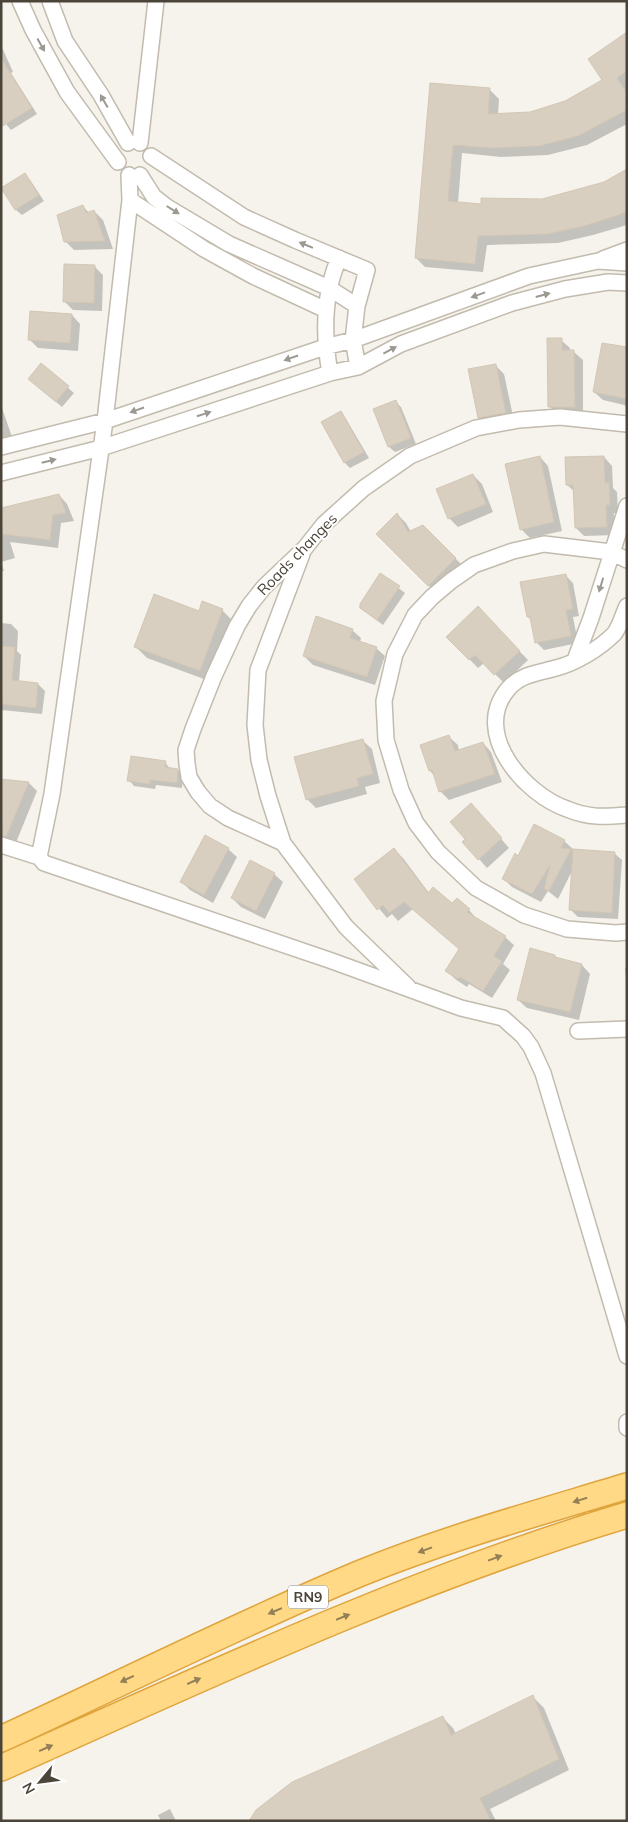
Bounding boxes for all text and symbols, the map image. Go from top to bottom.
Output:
one-way arrow [37,38,45,53]
one-way arrow [100,93,108,108]
one-way arrow [167,205,180,215]
one-way arrow [299,240,313,248]
one-way arrow [470,291,485,299]
one-way arrow [535,291,550,299]
one-way arrow [383,346,397,354]
one-way arrow [283,355,298,363]
one-way arrow [129,407,144,415]
one-way arrow [197,410,212,418]
one-way arrow [41,457,56,465]
street label: Roads changes [253,509,341,599]
one-way arrow [596,578,604,593]
one-way arrow [572,1497,587,1505]
one-way arrow [418,1547,433,1554]
one-way arrow [487,1554,502,1561]
road number: RN9 [288,1585,328,1608]
one-way arrow [268,1607,282,1615]
one-way arrow [336,1613,351,1621]
one-way arrow [120,1675,134,1683]
one-way arrow [187,1677,201,1685]
one-way arrow [39,1743,53,1751]
north arrow [15,1757,65,1807]
text: N [18,1779,39,1797]

